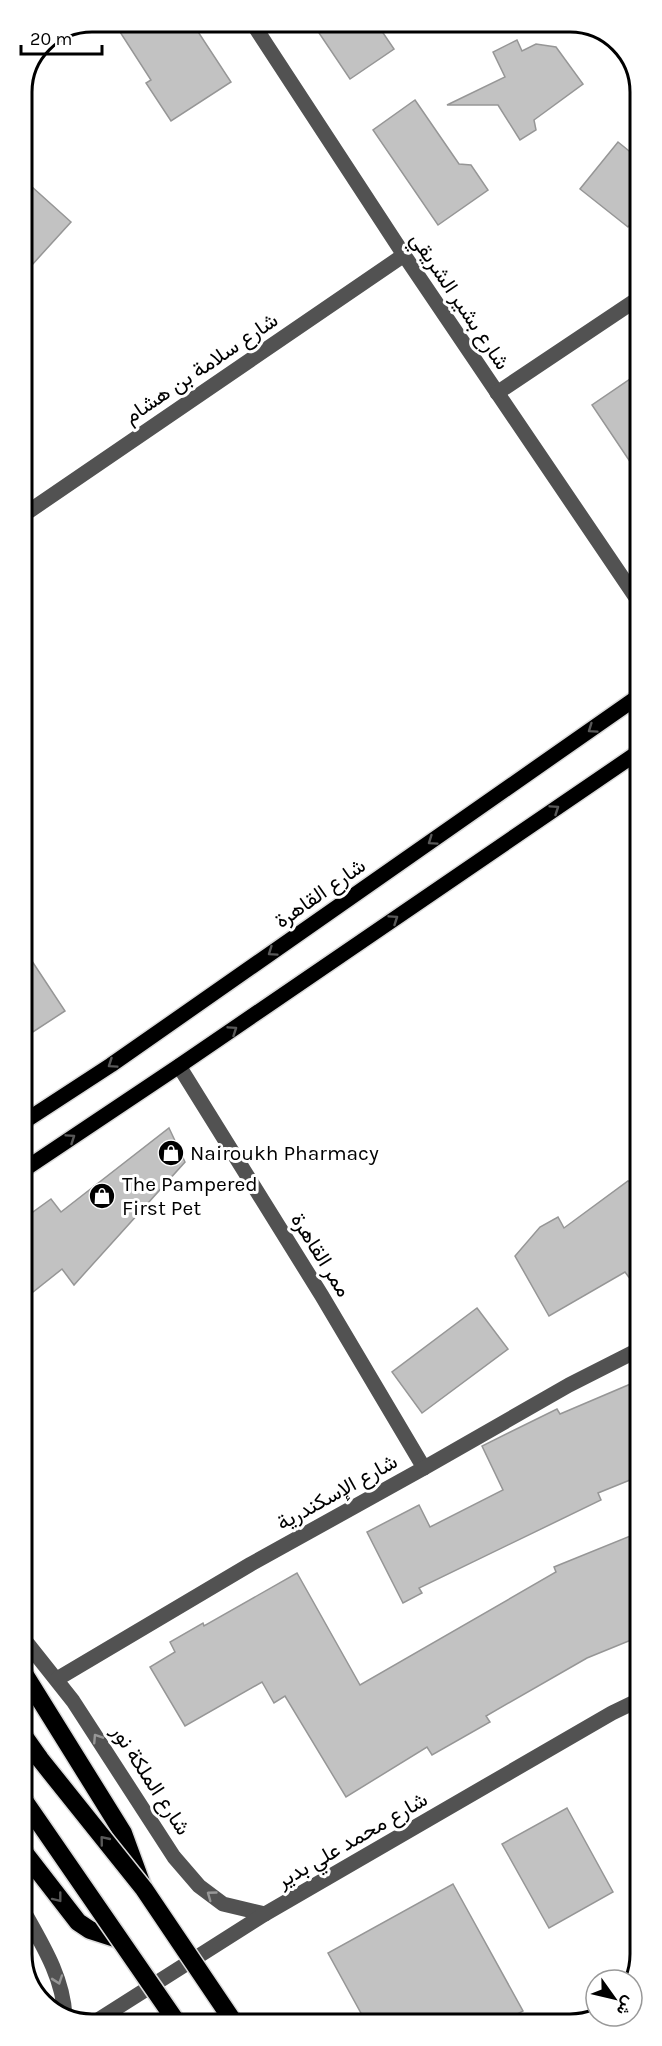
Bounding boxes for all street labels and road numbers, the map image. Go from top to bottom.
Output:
street label: شارع بشير الشريقي [401,228,515,377]
street label: شارع سلامة بن هشام [120,308,284,430]
street label: شارع القاهرة [270,853,371,935]
street label: ممر القاهرة [285,1209,356,1302]
street label: شارع الإسكندرية [273,1449,402,1537]
street label: شارع الملكة نور [104,1720,195,1840]
street label: شارع محمد علي بدير [272,1787,434,1898]

